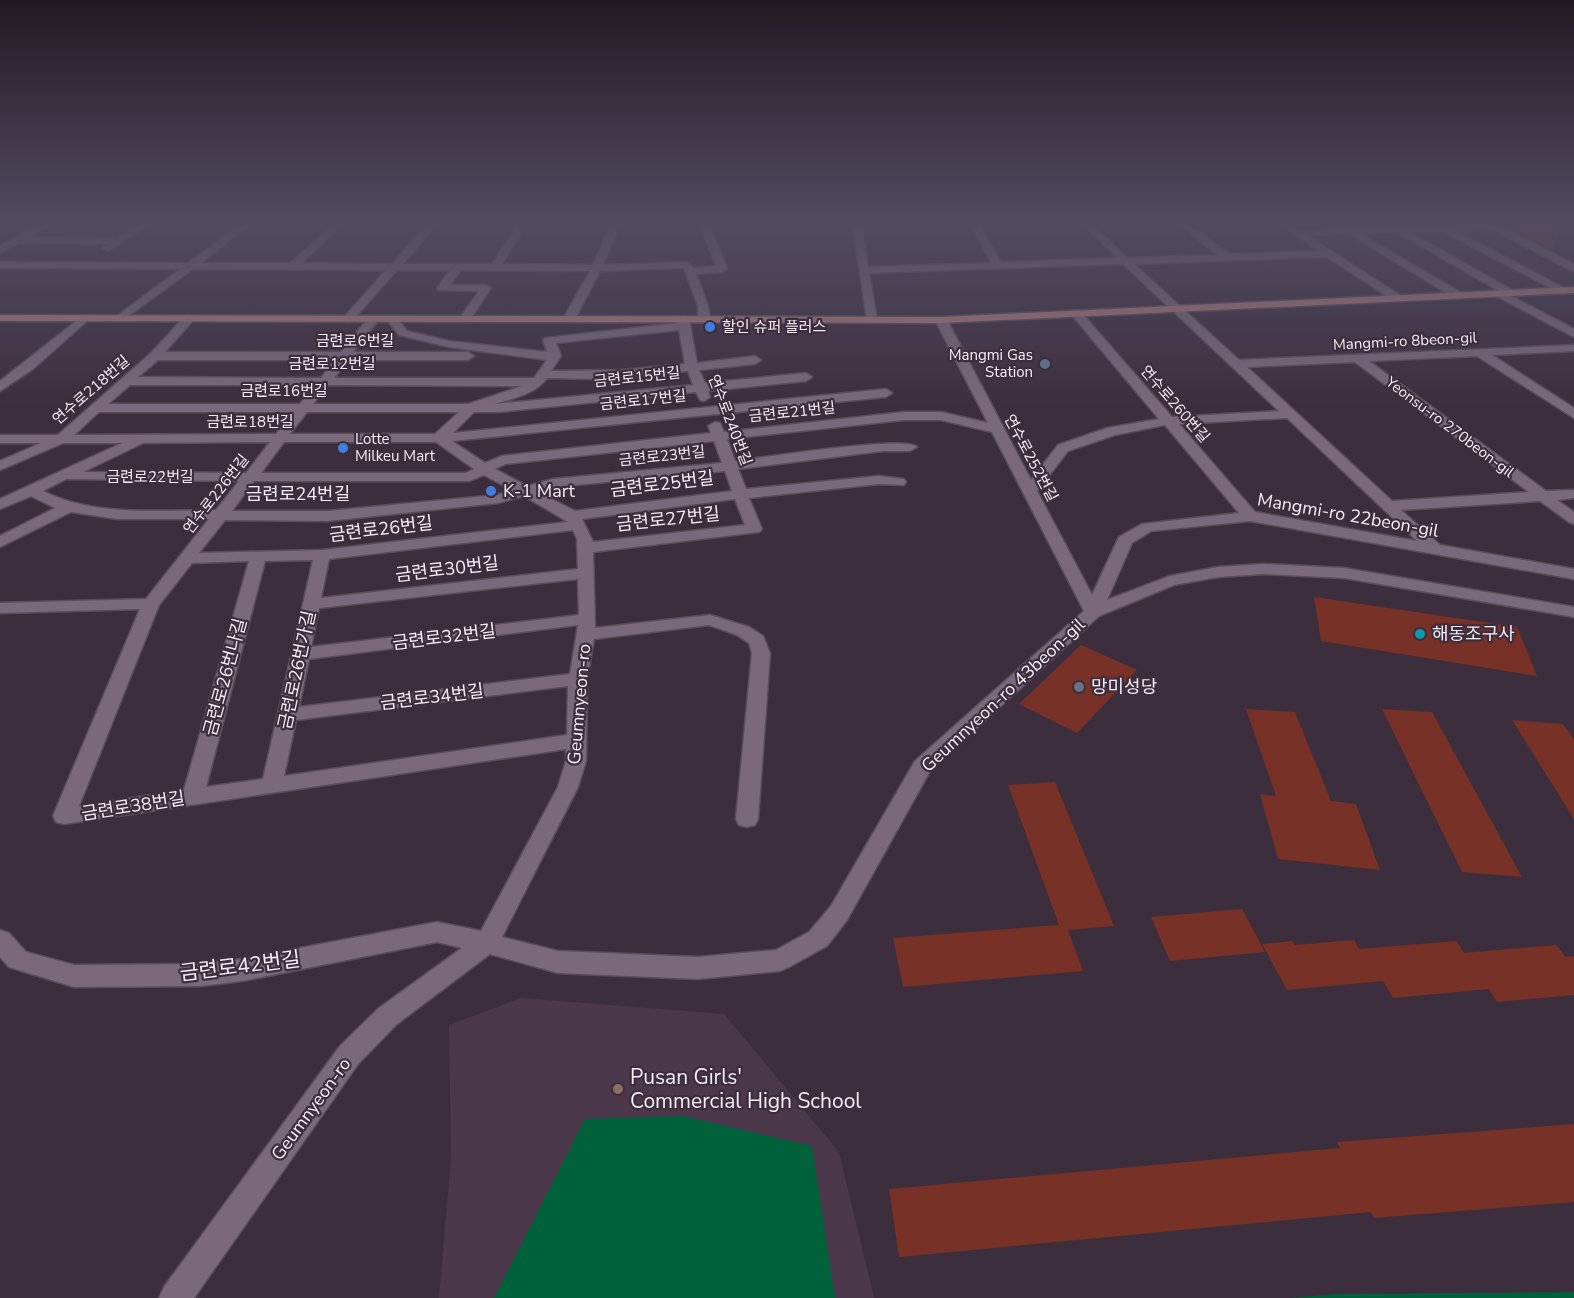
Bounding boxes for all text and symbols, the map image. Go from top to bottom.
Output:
place label: 할인 슈퍼 플러스 [722,317,827,337]
marker: 할인 슈퍼 플러스 [703,320,717,334]
street label: Mangmi-ro 8beon-gil [1333,327,1478,355]
street label: 금련로6번길 [316,331,394,351]
place label: Mangmi Gas Station [949,345,1033,382]
street label: 연수로218번길 [48,351,134,429]
street label: 금련로12번길 [288,354,376,374]
marker: Mangmi Gas Station [1038,357,1052,371]
street label: 연수로260번길 [1136,361,1214,447]
street label: 금련로15번길 [593,363,681,391]
street label: Yeonsu-ro 270beon-gil [1381,371,1519,482]
street label: 연수로240번길 [703,372,757,468]
street label: 금련로16번길 [240,381,328,401]
street label: 금련로17번길 [599,386,687,414]
street label: 금련로21번길 [748,398,836,426]
street label: 연수로252번길 [1000,411,1062,505]
street label: 금련로18번길 [206,412,294,432]
place label: Lotte Milkeu Mart [355,429,436,466]
marker: Lotte Milkeu Mart [336,441,350,455]
street label: 금련로23번길 [618,442,706,470]
street label: 연수로226번길 [179,450,253,538]
street label: 금련로25번길 [609,466,715,502]
street label: 금련로22번길 [106,467,194,487]
place label: K-1 Mart [503,479,576,503]
street label: 금련로24번길 [246,482,350,506]
marker: K-1 Mart [484,484,498,498]
street label: Mangmi-ro 22beon-gil [1255,487,1441,543]
street label: 금련로27번길 [615,502,721,536]
street label: 금련로26번길 [328,511,434,547]
street label: 금련로30번길 [394,551,500,587]
street label: 금련로26번가길 [273,608,321,732]
street label: Geumnyeon-ro 43beon-gil [916,612,1091,777]
street label: 금련로26번나길 [198,615,252,739]
street label: 금련로32번길 [391,619,497,655]
place label: 해동조구사 [1432,622,1515,646]
marker: 해동조구사 [1413,627,1427,641]
street label: Geumnyeon-ro [562,643,596,765]
place label: 망미성당 [1091,675,1157,699]
street label: 금련로34번길 [379,679,485,715]
marker: 망미성당 [1072,680,1086,694]
street label: 금련로38번길 [80,786,186,826]
street label: 금련로42번길 [178,945,302,987]
street label: Geumnyeon-ro [266,1053,356,1165]
place label: Pusan Girls' Commercial High School [630,1063,862,1115]
marker: Pusan Girls' Commercial High School [611,1082,625,1096]

